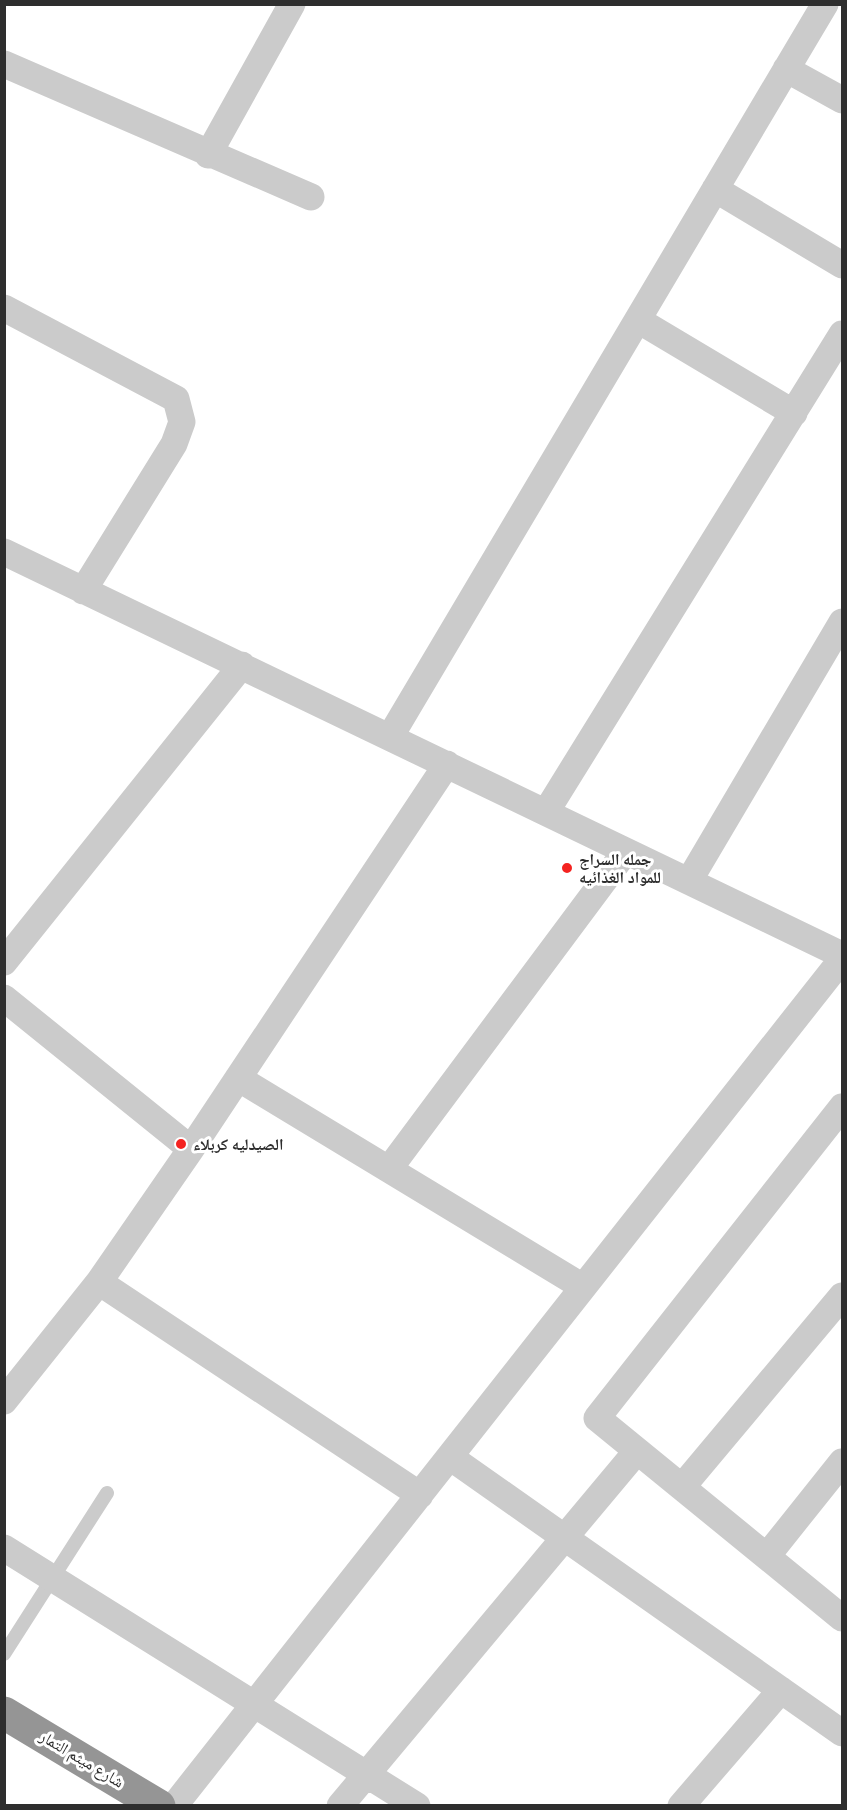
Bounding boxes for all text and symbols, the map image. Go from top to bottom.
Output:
place label: جمله السراج للمواد الغذائيه [579,850,661,887]
marker: جمله السراج للمواد الغذائيه [560,861,574,875]
place label: الصيدليه كربلاء [193,1135,284,1154]
marker: الصيدليه كربلاء [174,1137,188,1151]
street label: شارع ميثم التمار [35,1726,127,1792]

